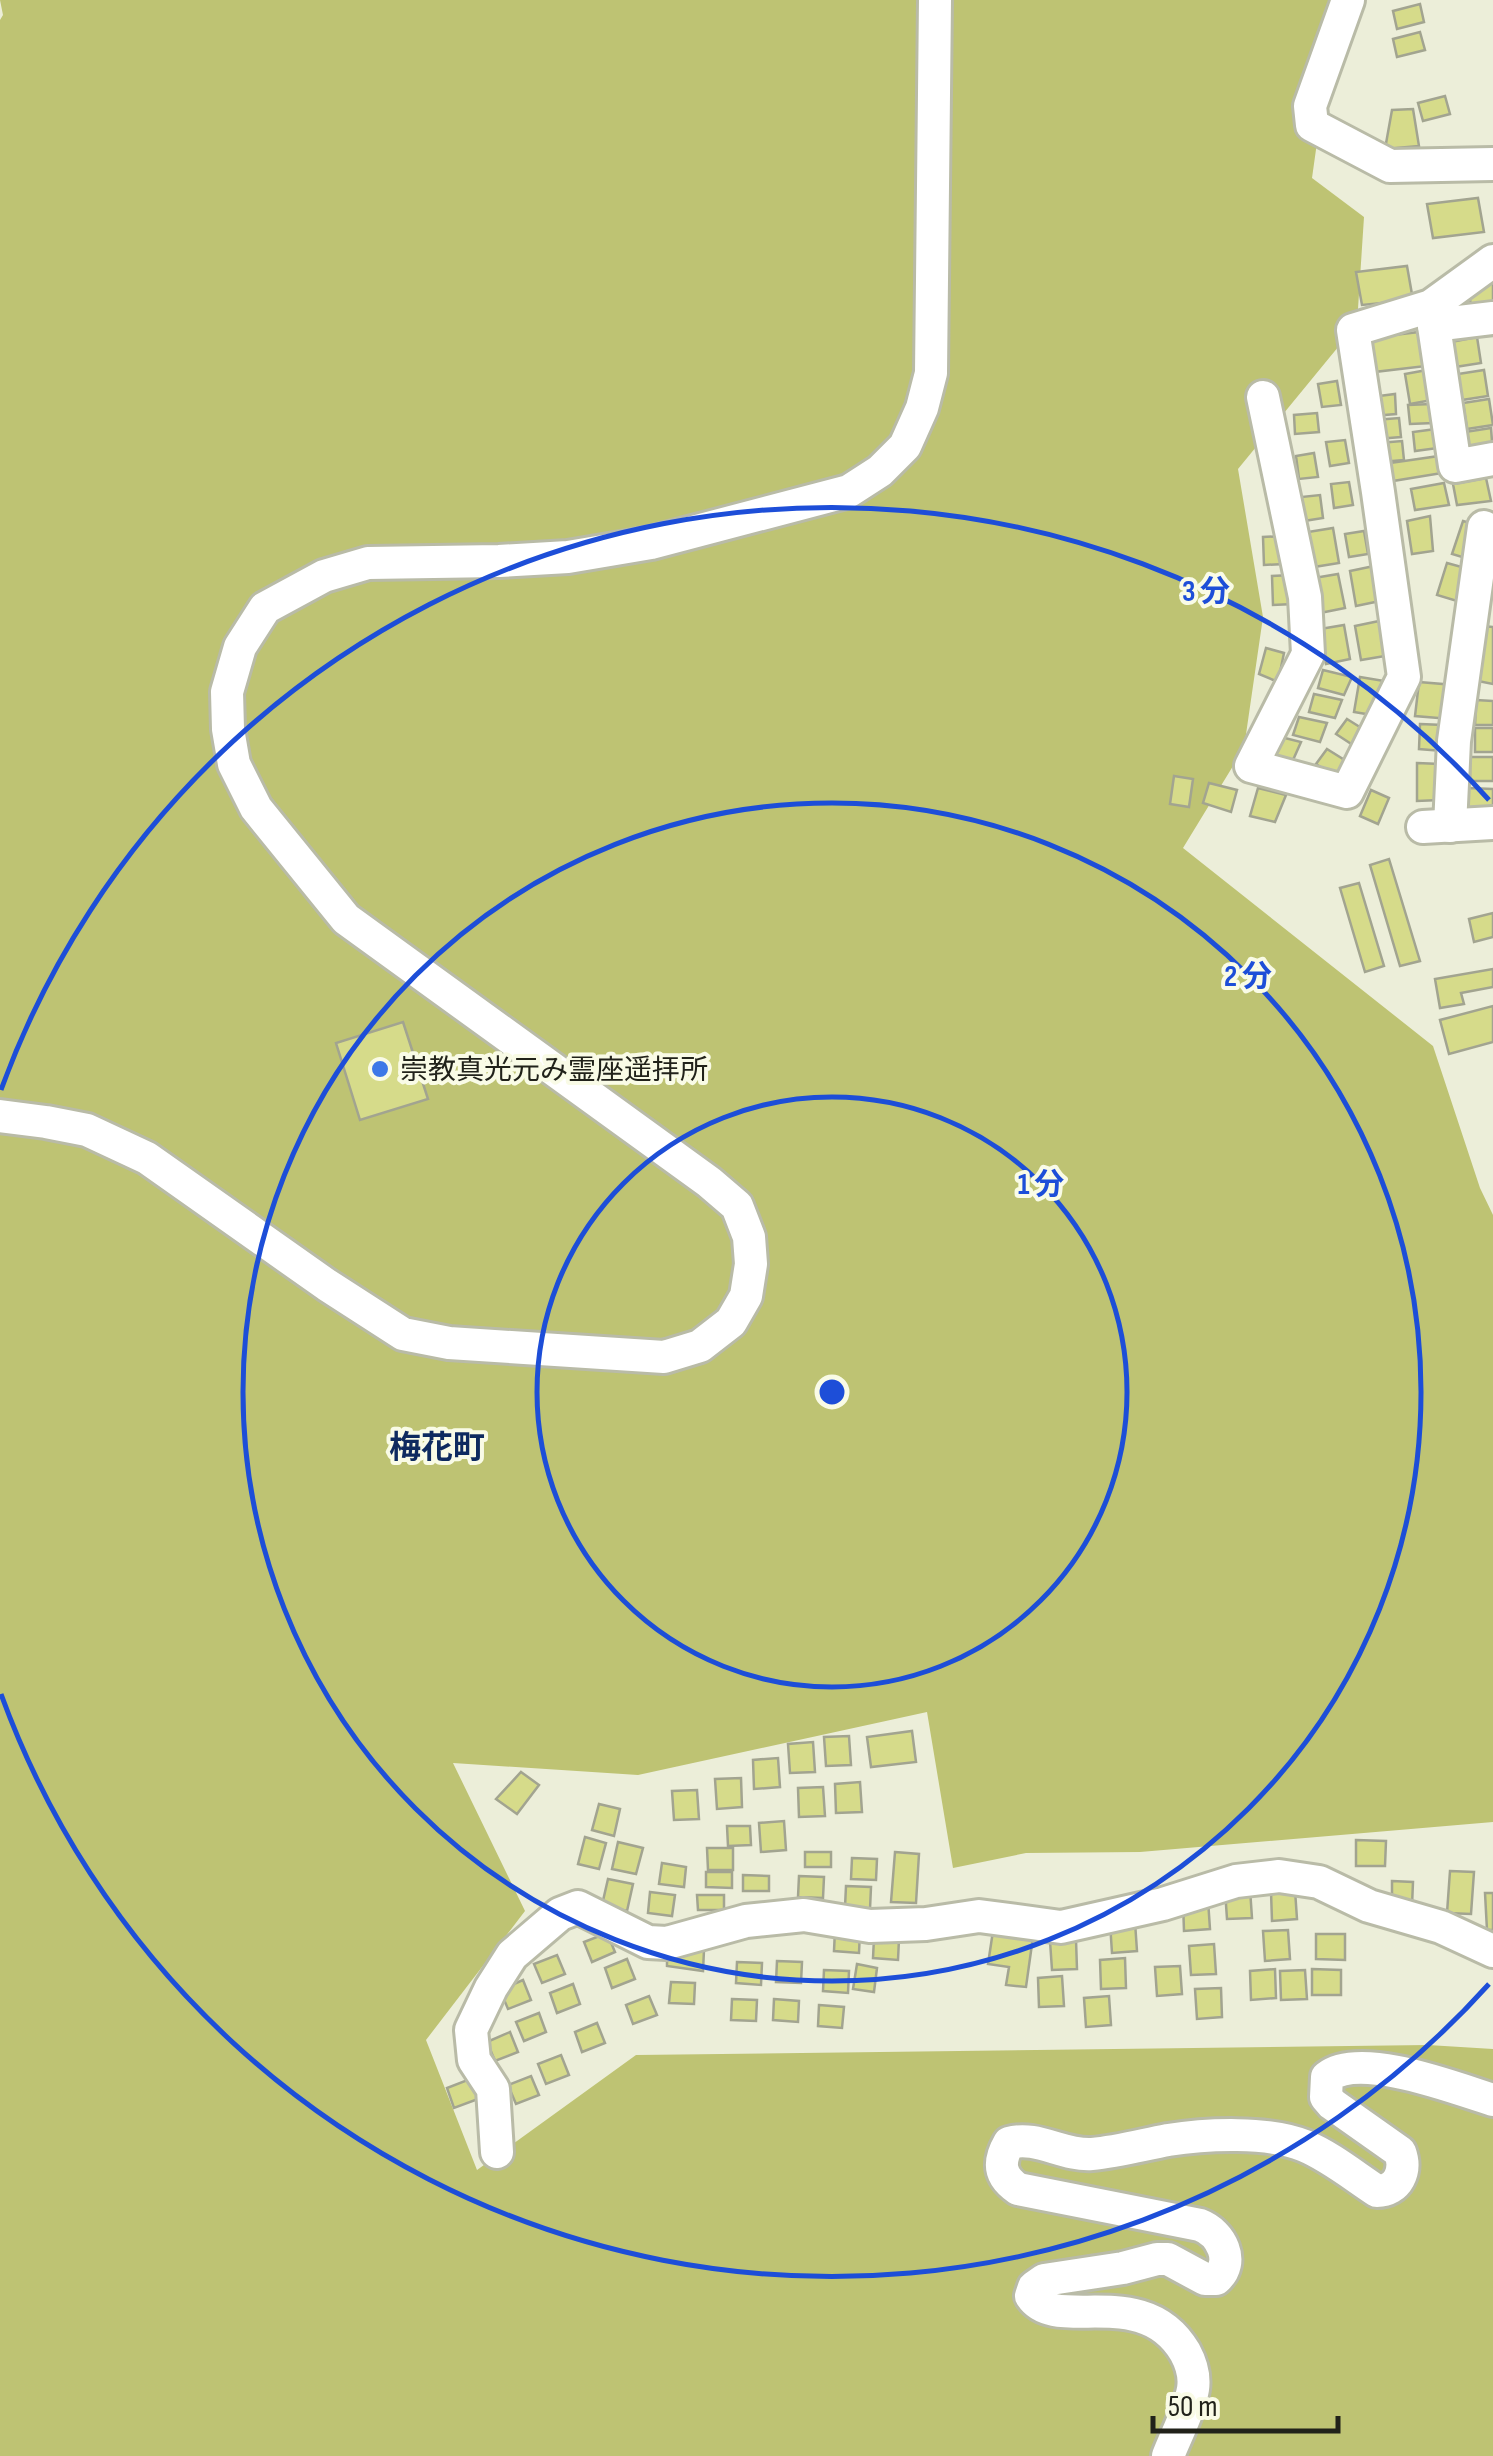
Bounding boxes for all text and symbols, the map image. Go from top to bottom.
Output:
text: 3 分 [1182,574,1230,610]
text: 2 分 [1224,959,1272,995]
place label: 崇教真光元み霊座遥拝所 [400,1054,708,1087]
marker: 崇教真光元み霊座遥拝所 [369,1058,391,1080]
text: 1 分 [1018,1167,1064,1203]
centre of rings [814,1374,850,1410]
district label: 梅花町 [389,1429,485,1468]
scale bar [1153,2371,1338,2433]
text: 50 m [1168,2389,1217,2425]

